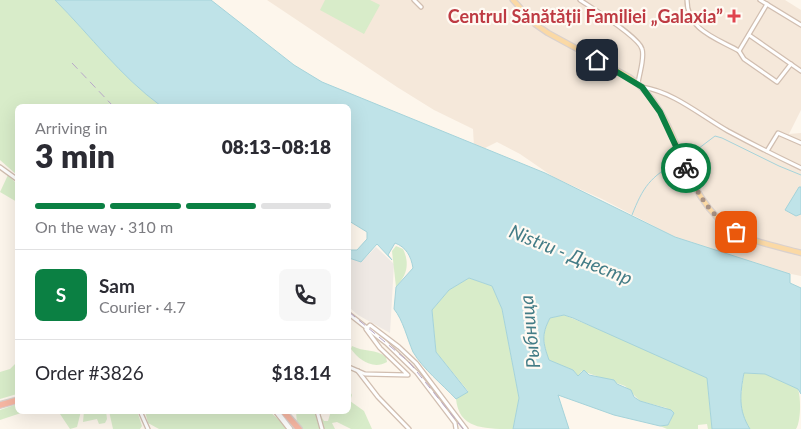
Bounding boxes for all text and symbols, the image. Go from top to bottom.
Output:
place label: Centrul Sănătății Familiei „Galaxia” [448,5,723,27]
marker: Centrul Sănătății Familiei „Galaxia” [727,9,741,23]
pin [576,39,618,81]
icon: home [583,46,611,74]
text: Arriving in [35,118,108,137]
text: 08:13–08:18 [222,135,331,158]
text: 3 min [35,136,115,175]
courier [661,143,711,193]
icon: bike [672,154,700,182]
pin [715,211,757,253]
text: On the way · 310 m [35,217,173,236]
icon: bag [722,218,750,246]
water label: Nistru - Днестр [506,219,636,289]
button: phone [279,269,331,321]
text: Sam [99,274,135,297]
text: S [56,283,66,306]
water label: Рыбница [514,294,544,370]
text: Courier · 4.7 [99,297,186,316]
text: Order #3826 [35,361,144,384]
text: $18.14 [271,361,331,384]

